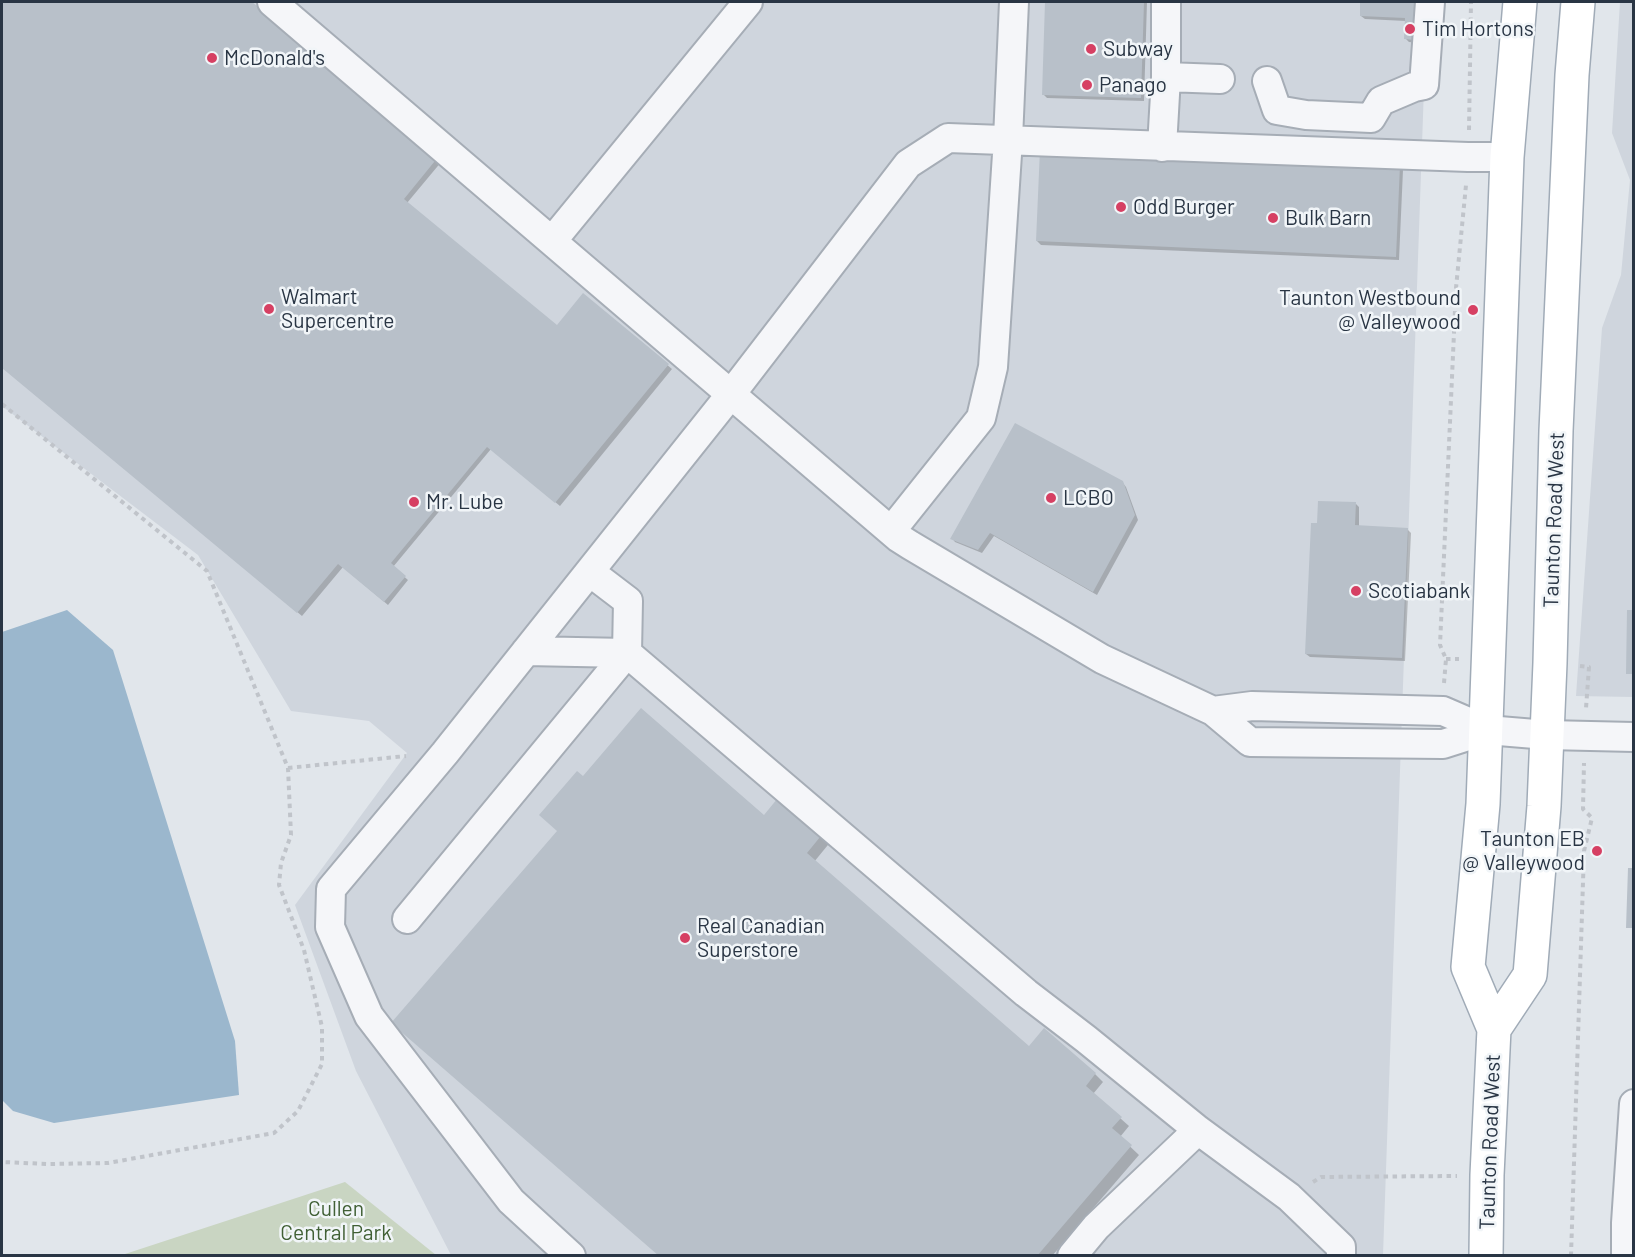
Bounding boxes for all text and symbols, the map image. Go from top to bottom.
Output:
place label: Tim Hortons [1422,16,1534,42]
marker: Tim Hortons [1403,22,1417,36]
place label: Subway [1103,36,1173,62]
marker: Subway [1084,42,1098,56]
place label: McDonald's [224,45,325,71]
marker: McDonald's [205,51,219,65]
place label: Panago [1099,72,1167,98]
marker: Panago [1080,78,1094,92]
place label: Odd Burger [1133,194,1235,220]
marker: Odd Burger [1114,200,1128,214]
place label: Bulk Barn [1285,205,1371,231]
marker: Bulk Barn [1266,211,1280,225]
place label: Walmart Supercentre [281,284,394,334]
place label: Taunton Westbound @ Valleywood [1279,285,1461,335]
marker: Walmart Supercentre [262,302,276,316]
marker: Taunton Westbound @ Valleywood [1466,303,1480,317]
street label: Taunton Road West [1538,432,1570,608]
place label: LCBO [1063,485,1114,511]
place label: Mr. Lube [426,489,504,515]
marker: LCBO [1044,491,1058,505]
marker: Mr. Lube [407,495,421,509]
place label: Scotiabank [1368,578,1470,604]
marker: Scotiabank [1349,584,1363,598]
place label: Taunton EB @ Valleywood [1462,826,1585,876]
marker: Taunton EB @ Valleywood [1590,844,1604,858]
place label: Real Canadian Superstore [697,913,825,963]
marker: Real Canadian Superstore [678,931,692,945]
street label: Taunton Road West [1474,1054,1506,1230]
park label: Cullen Central Park [280,1196,392,1246]

